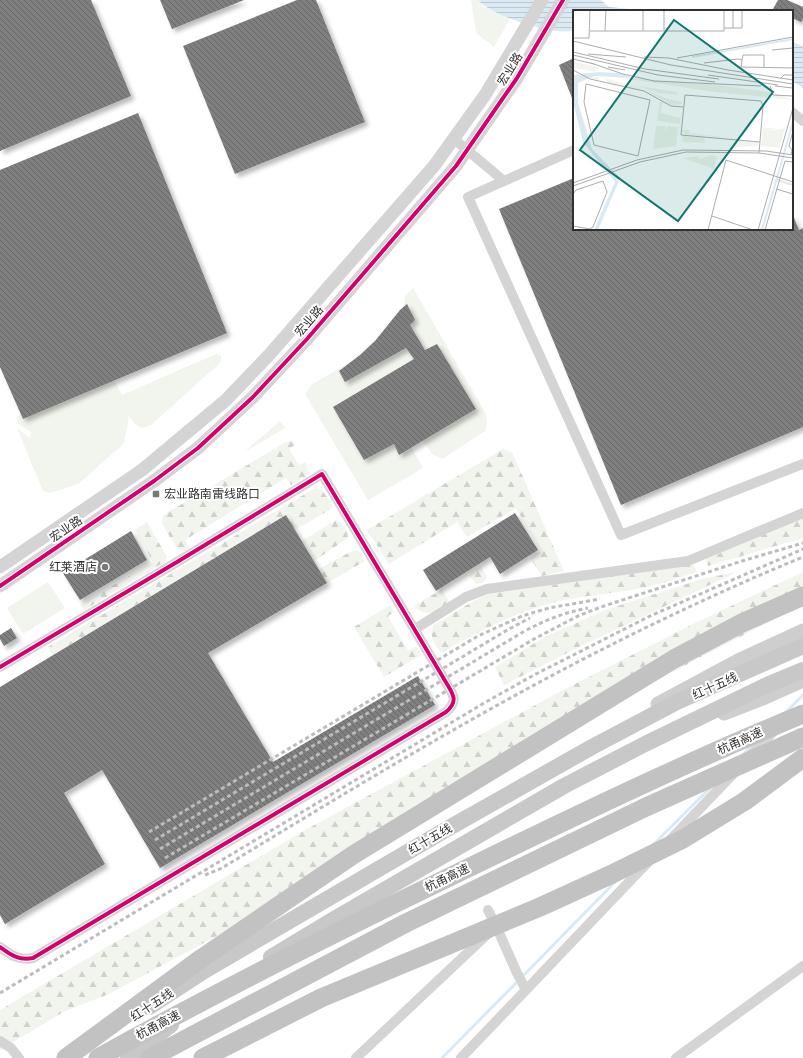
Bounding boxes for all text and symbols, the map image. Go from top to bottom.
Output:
inset map [573,10,793,230]
street label: 宏业路 [495,50,525,88]
street label: 宏业路 [292,303,326,339]
place label: 宏业路南雷线路口 [164,487,260,501]
marker: 宏业路南雷线路口 [151,489,161,499]
street label: 宏业路 [47,513,85,545]
place label: 红莱酒店 [49,560,97,574]
marker: 红莱酒店 [100,562,110,572]
street label: 红十五线 [690,670,740,702]
street label: 杭甬高速 [715,725,765,757]
street label: 红十五线 [406,821,454,857]
street label: 杭甬高速 [422,861,472,895]
street label: 红十五线 [128,986,176,1024]
street label: 杭甬高速 [134,1008,182,1042]

